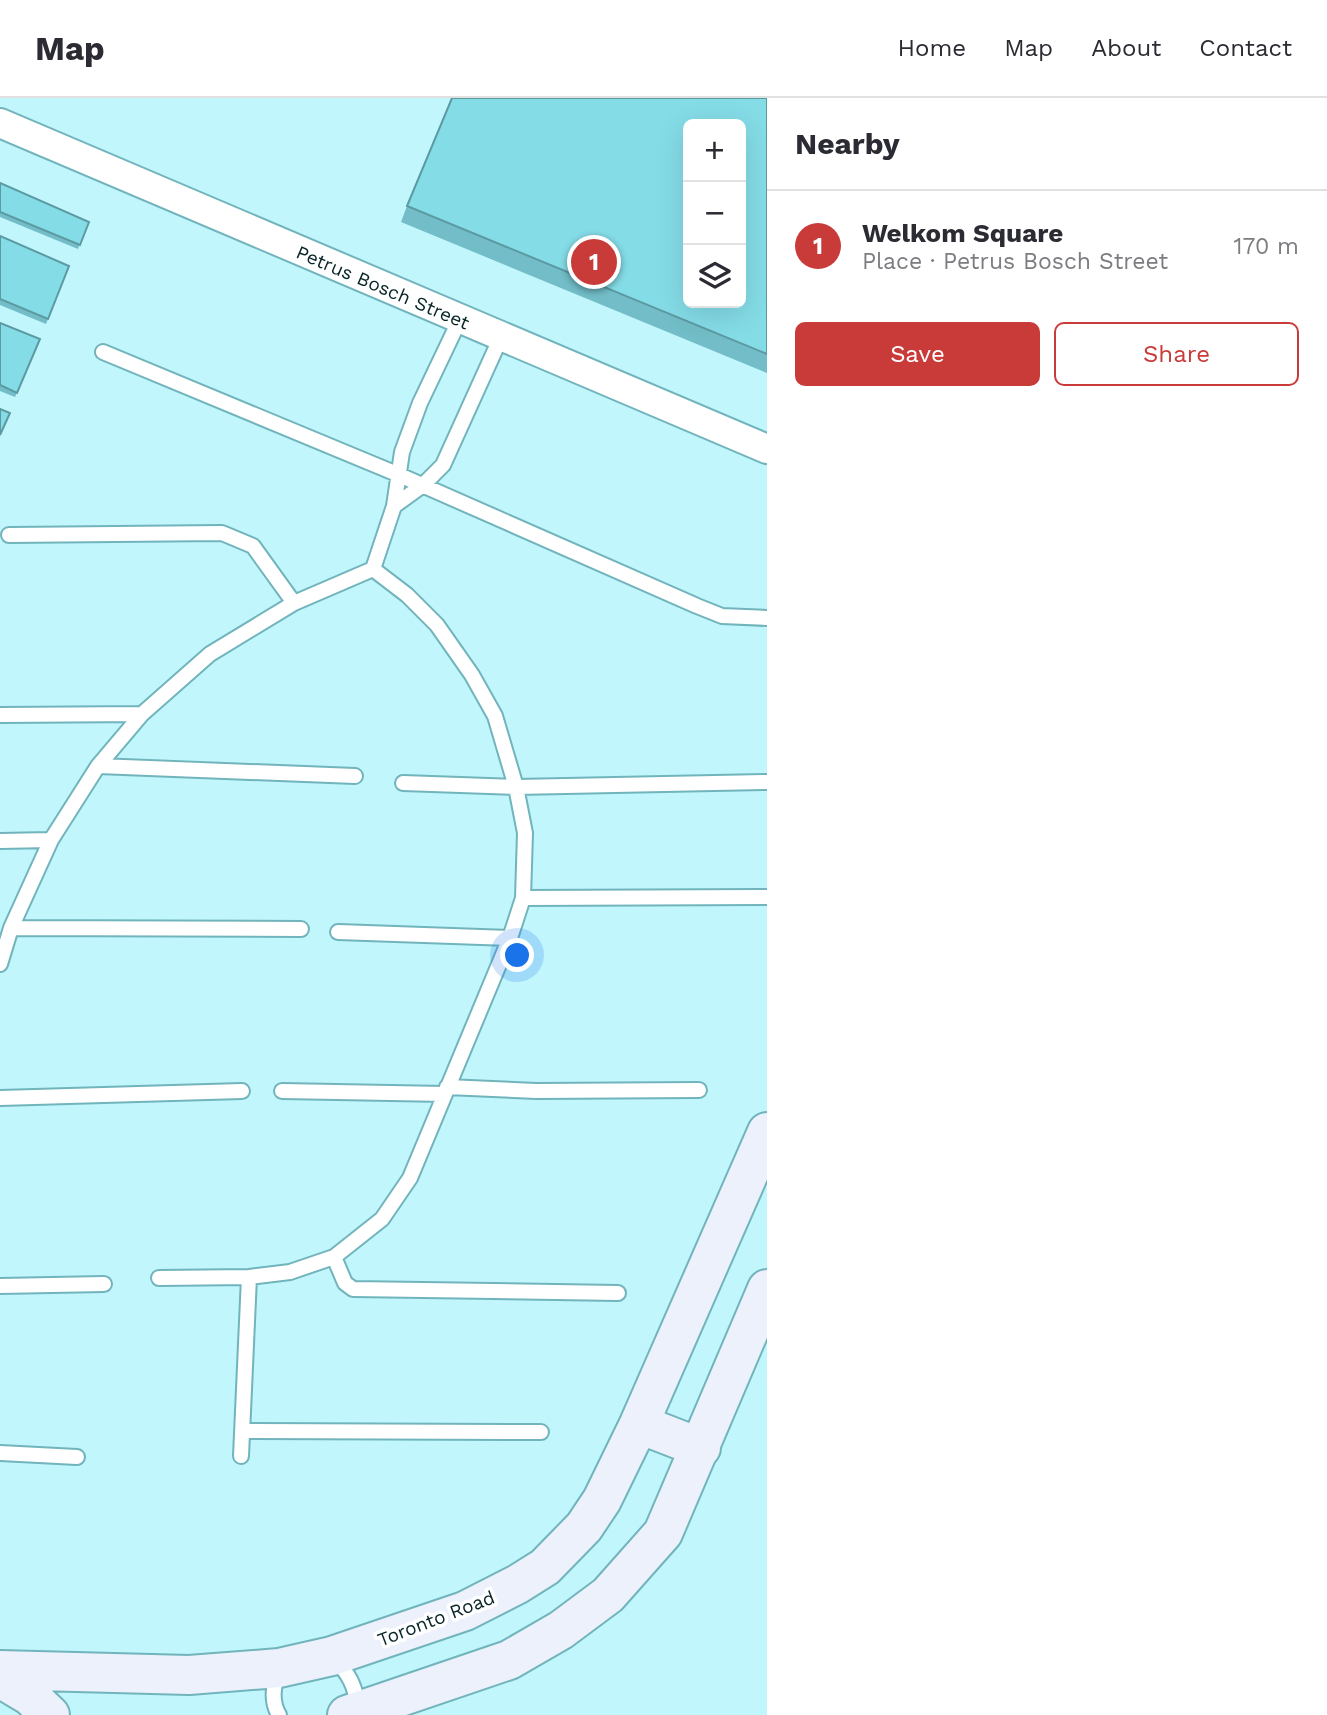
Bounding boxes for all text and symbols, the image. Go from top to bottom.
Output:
text: Map [35,29,105,68]
text: Home [898,34,966,62]
text: Map [1004,34,1053,62]
text: About [1091,34,1161,62]
text: Contact [1199,34,1292,62]
map controls [683,119,746,308]
button: + [683,119,746,182]
text: Nearby [795,126,900,161]
button: − [683,182,746,245]
text: Welkom Square [862,218,1063,248]
text: 1 [813,233,823,260]
text: 170 m [1234,233,1299,260]
pin: 1 [571,236,617,288]
street label: Petrus Bosch Street [293,241,473,334]
button: layers [683,245,746,308]
text: Place · Petrus Bosch Street [862,248,1168,275]
button: Save [795,322,1040,386]
button: Share [1054,322,1299,386]
your location [500,938,534,972]
street label: Toronto Road [374,1586,498,1651]

